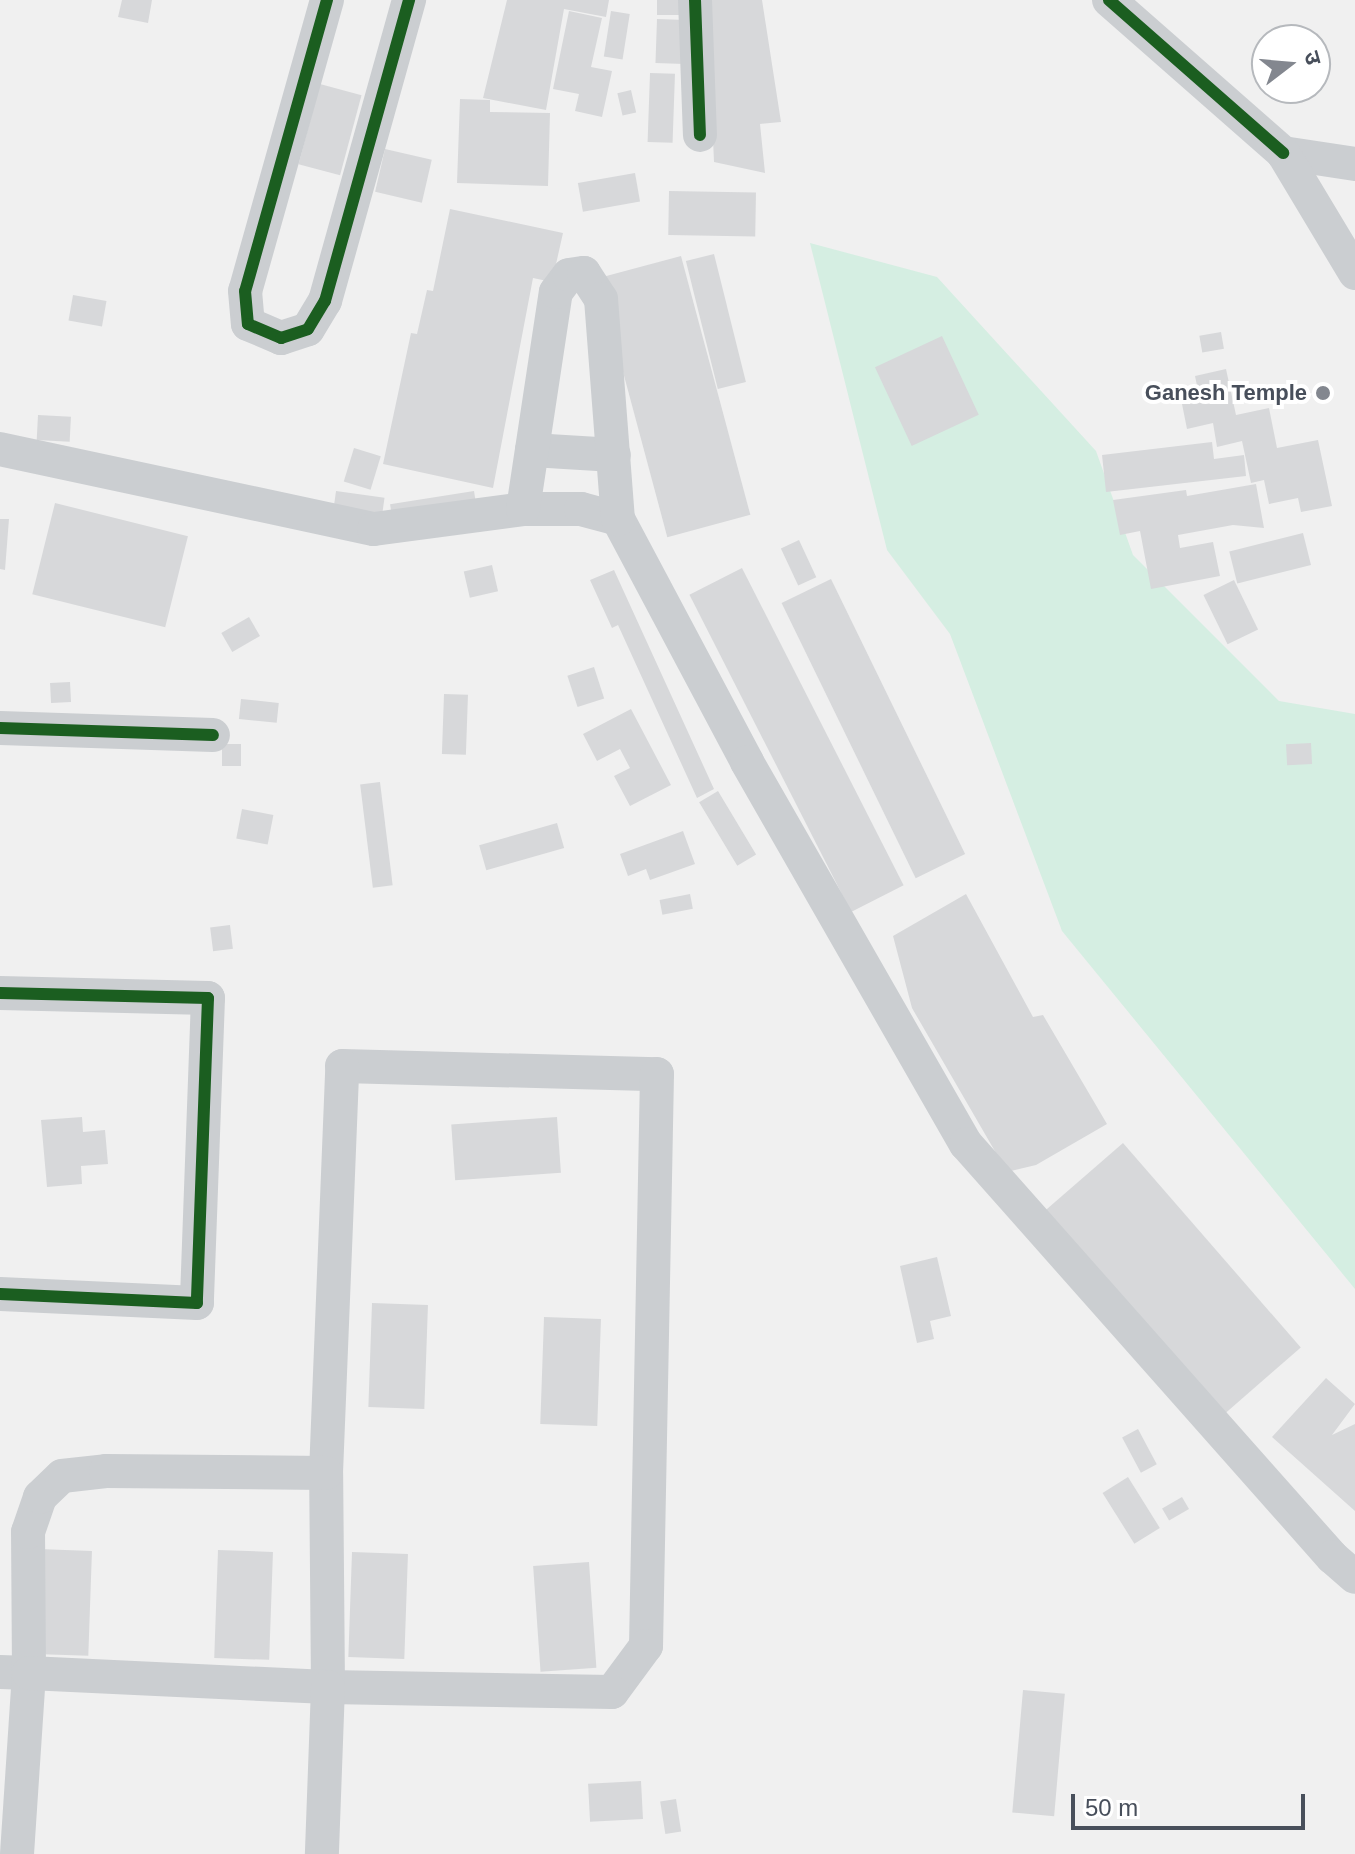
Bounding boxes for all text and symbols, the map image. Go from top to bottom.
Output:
north arrow [1251,24,1331,104]
text: उ [1299,48,1326,67]
place label: Ganesh Temple [1145,380,1307,406]
marker: Ganesh Temple [1314,384,1332,402]
scale bar [1075,1778,1309,1828]
text: 50 m [1085,1794,1138,1821]

